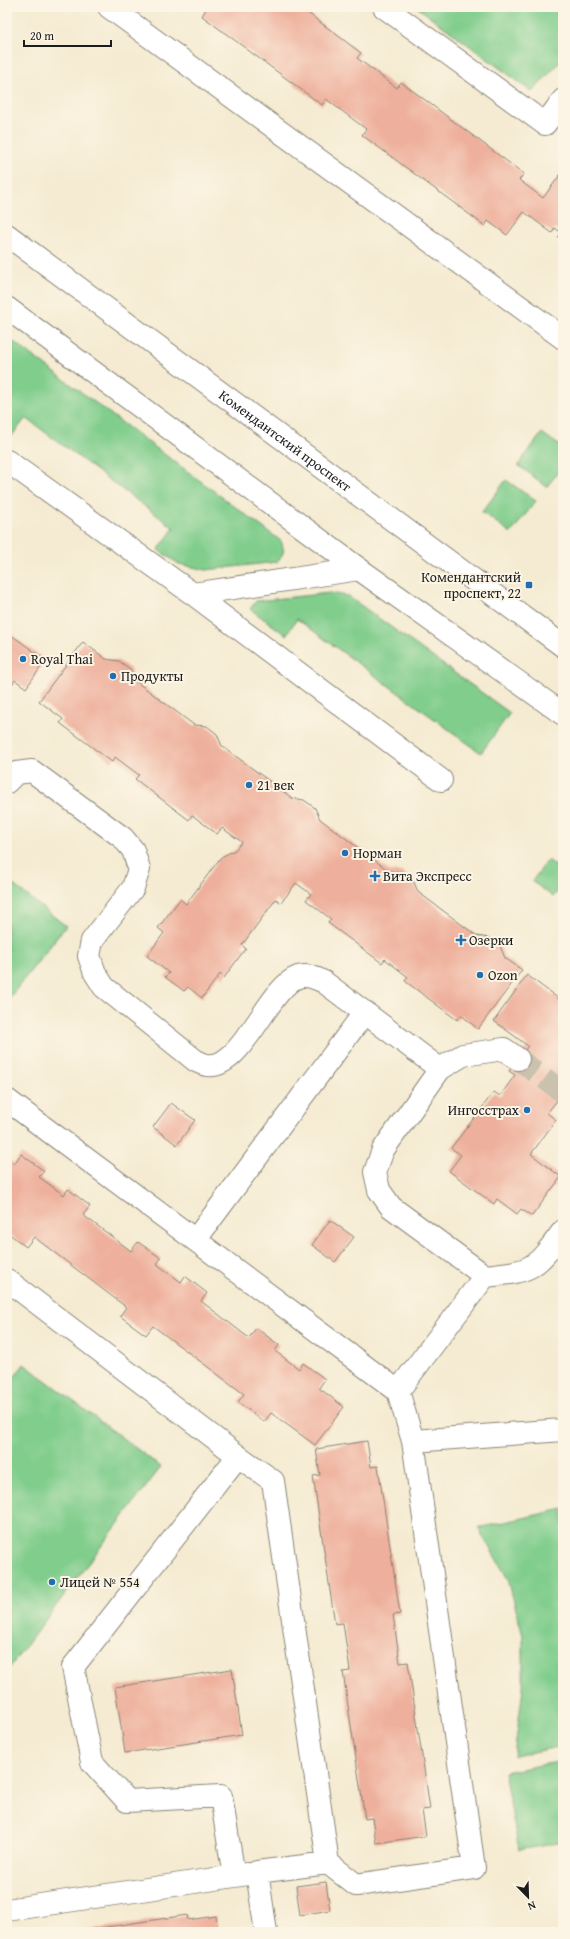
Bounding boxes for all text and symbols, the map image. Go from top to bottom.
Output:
scale bar [24,22,111,48]
text: 20 m [30,27,54,44]
street label: Комендантский проспект [215,385,356,497]
place label: Комендантский проспект, 22 [421,567,521,603]
marker: Комендантский проспект, 22 [524,580,534,590]
place label: Royal Thai [31,649,93,669]
marker: Royal Thai [18,654,28,664]
place label: Продукты [121,666,184,686]
marker: Продукты [108,671,118,681]
place label: 21 век [257,775,295,795]
marker: 21 век [244,780,254,790]
place label: Норман [353,843,402,863]
marker: Норман [340,848,350,858]
place label: Вита Экспресс [383,866,472,886]
marker: Вита Экспресс [370,871,380,881]
place label: Озерки [469,930,513,950]
marker: Озерки [456,935,466,945]
place label: Ozon [488,965,518,985]
marker: Ozon [475,970,485,980]
place label: Ингосстрах [448,1100,520,1120]
marker: Ингосстрах [522,1105,532,1115]
place label: Лицей № 554 [60,1572,140,1592]
marker: Лицей № 554 [47,1577,57,1587]
north arrow [508,1877,548,1917]
text: N [525,1897,538,1915]

